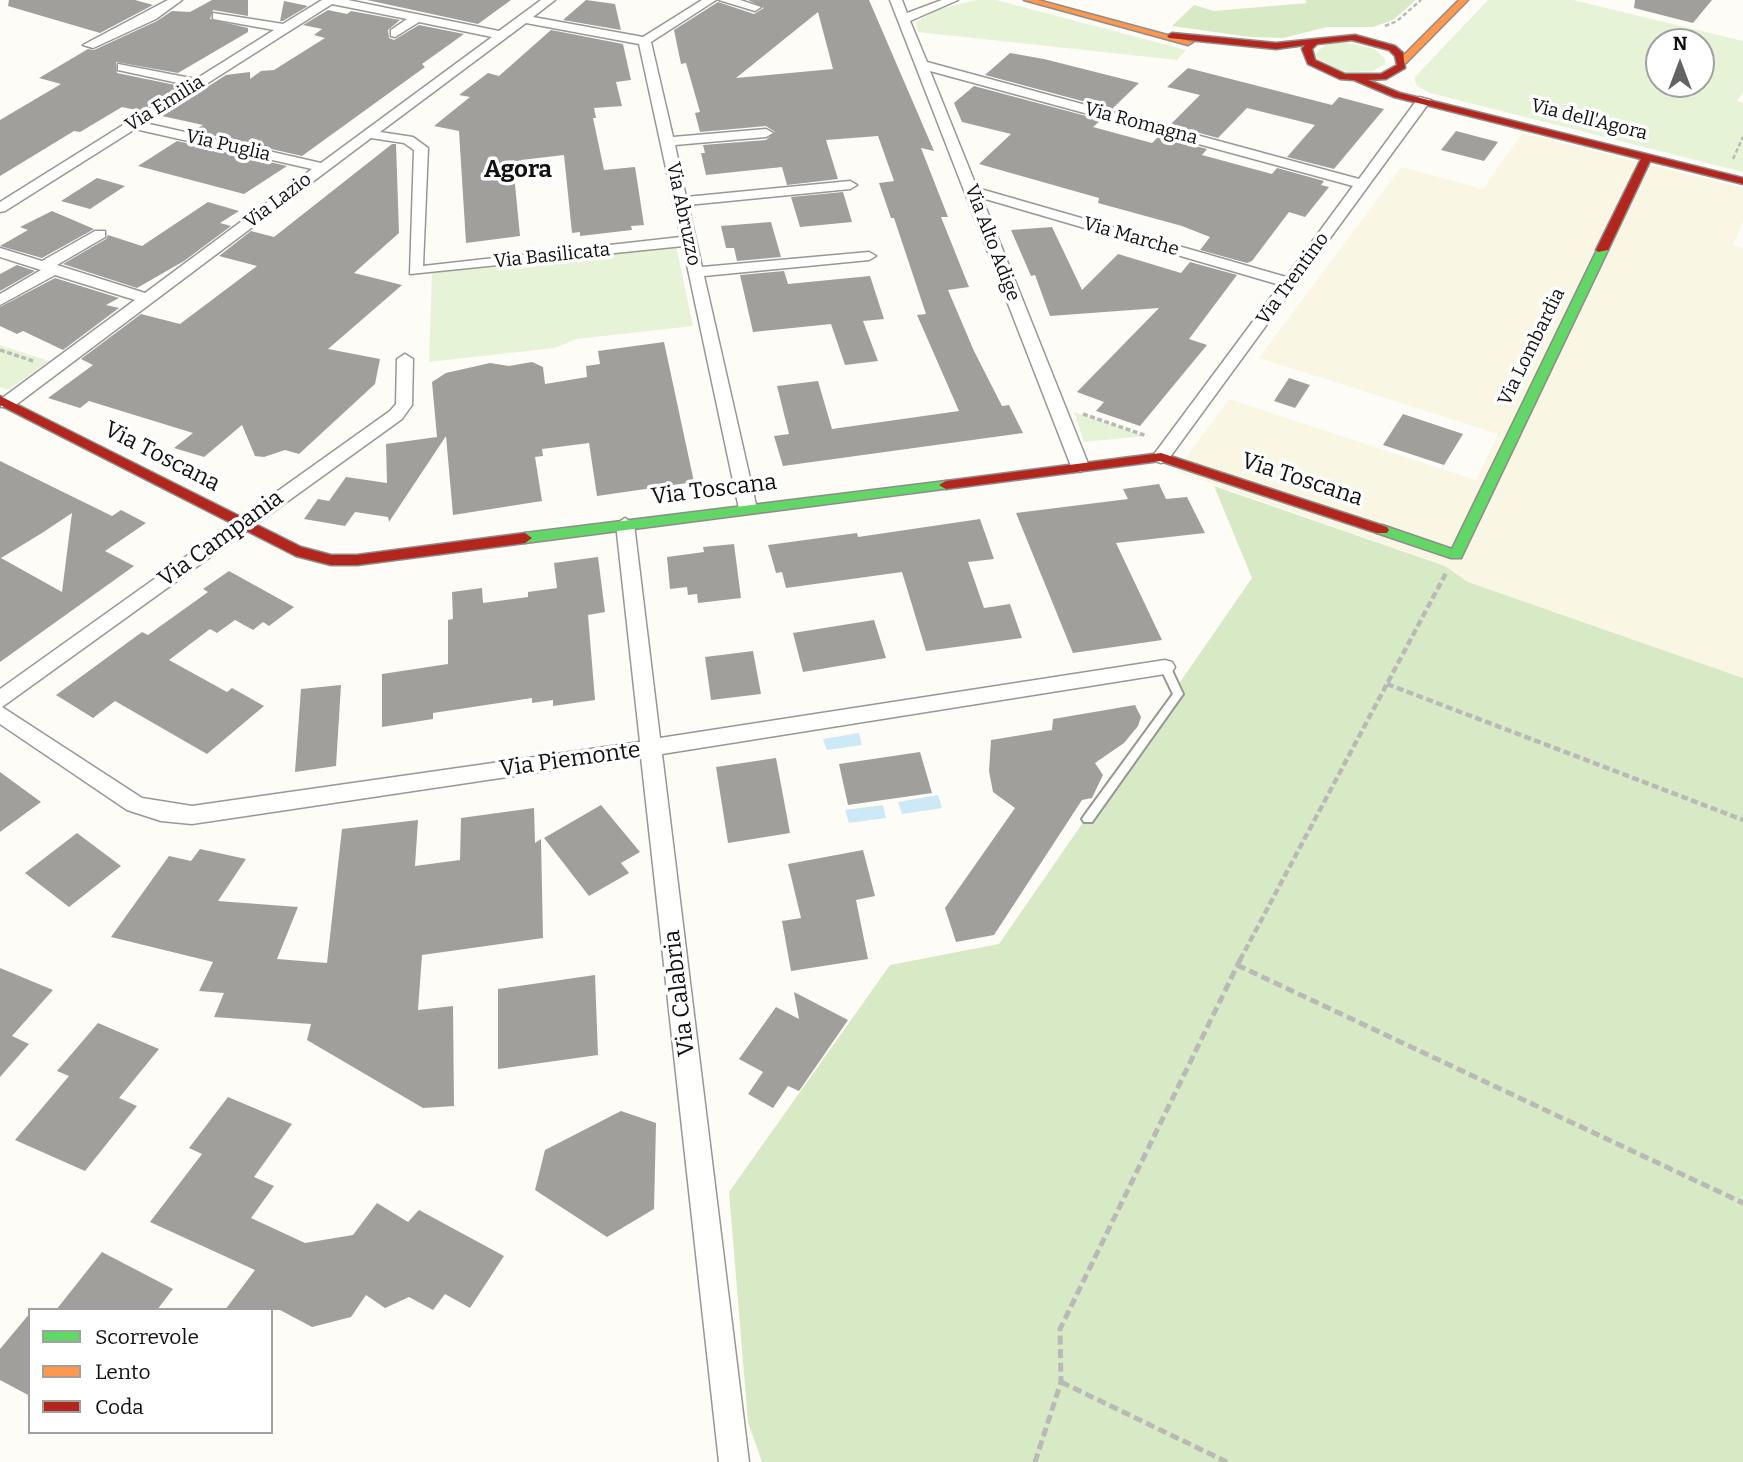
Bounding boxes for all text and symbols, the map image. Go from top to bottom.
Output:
north arrow [1645,28,1715,98]
text: N [1673,32,1687,55]
street label: Via Emilia [121,71,209,137]
street label: Via dell'Agora [1528,95,1650,145]
street label: Via Romagna [1082,98,1200,150]
street label: Via Puglia [183,125,273,167]
district label: Agora [484,156,552,184]
street label: Via Abruzzo [661,160,705,268]
street label: Via Lazio [240,168,316,234]
street label: Via Alto Adige [959,182,1025,304]
street label: Via Marche [1081,212,1181,262]
street label: Via Trentino [1252,228,1334,330]
street label: Via Basilicata [493,239,611,273]
street label: Via Lombardia [1494,285,1570,409]
street label: Via Toscana [99,416,225,498]
street label: Via Toscana [1238,447,1366,513]
street label: Via Toscana [650,469,778,511]
street label: Via Campania [153,484,289,594]
street label: Via Piemonte [498,736,642,784]
street label: Via Calabria [659,928,701,1058]
legend [28,1308,273,1434]
text: Scorrevole [95,1324,199,1350]
text: Lento [95,1359,151,1385]
text: Coda [95,1394,144,1420]

